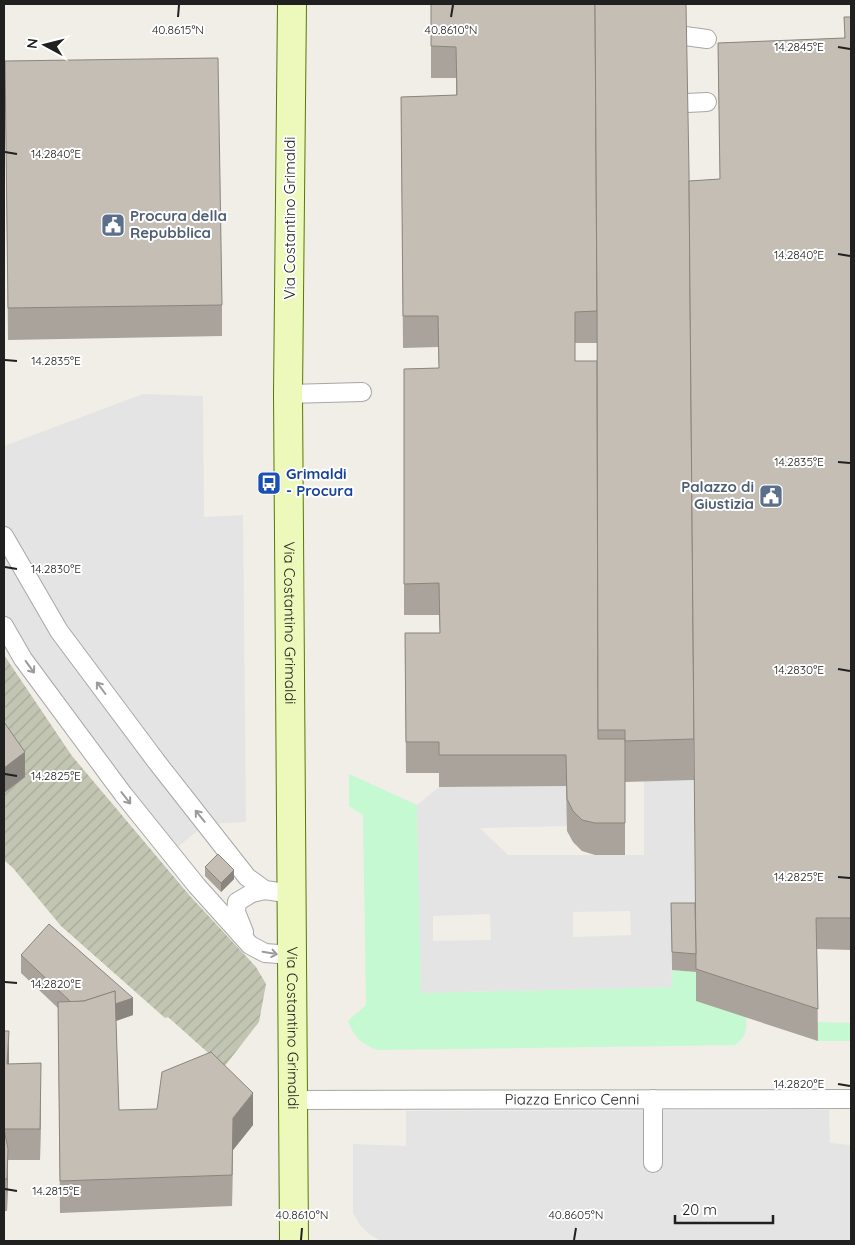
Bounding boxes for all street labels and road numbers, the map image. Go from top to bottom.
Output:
street label: Via Costantino Grimaldi [280,136,299,300]
street label: Via Costantino Grimaldi [280,541,300,705]
street label: Via Costantino Grimaldi [283,946,303,1110]
street label: Piazza Enrico Cenni [505,1089,639,1109]

